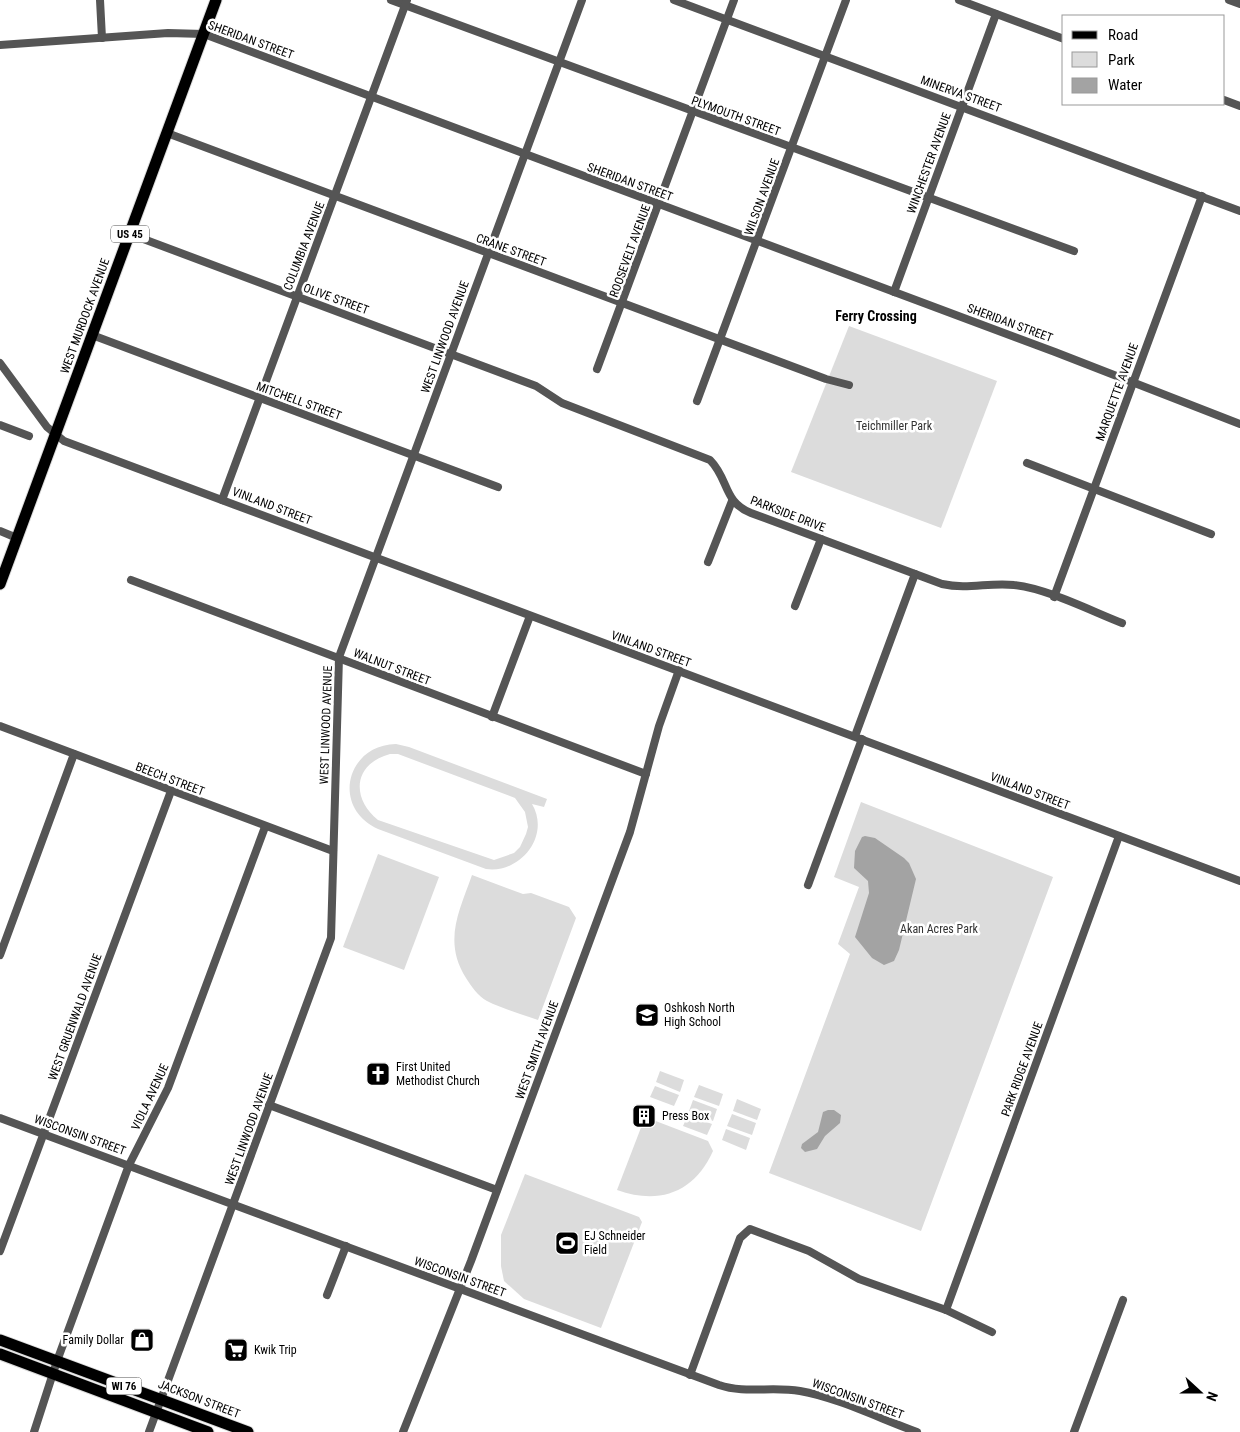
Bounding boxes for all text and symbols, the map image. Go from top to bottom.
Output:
legend [1062,15,1225,105]
street label: SHERIDAN STREET [206,18,296,62]
text: Road [1108,26,1138,44]
text: Park [1108,51,1135,69]
street label: MINERVA STREET [919,73,1003,115]
text: Water [1108,76,1143,94]
street label: PLYMOUTH STREET [690,93,782,139]
street label: WINCHESTER AVENUE [904,111,954,215]
street label: WILSON AVENUE [742,157,782,237]
street label: SHERIDAN STREET [585,160,675,204]
street label: COLUMBIA AVENUE [281,200,327,292]
street label: ROOSEVELT AVENUE [607,203,653,299]
road number: US 45 [111,225,149,242]
street label: CRANE STREET [474,231,548,269]
street label: WEST MURDOCK AVENUE [58,256,112,376]
street label: WEST LINWOOD AVENUE [418,279,472,395]
street label: OLIVE STREET [301,281,371,317]
street label: SHERIDAN STREET [965,301,1055,345]
district label: Ferry Crossing [835,308,917,324]
street label: MARQUETTE AVENUE [1093,341,1141,443]
street label: MITCHELL STREET [255,379,343,423]
park label: Teichmiller Park [856,419,933,433]
street label: VINLAND STREET [230,484,314,528]
street label: PARKSIDE DRIVE [748,493,828,535]
street label: VINLAND STREET [609,628,693,670]
street label: WALNUT STREET [351,646,433,688]
street label: WEST LINWOOD AVENUE [317,665,335,785]
street label: BEECH STREET [134,759,206,799]
street label: VINLAND STREET [988,769,1072,813]
park label: Akan Acres Park [900,922,979,936]
street label: WEST GRUENWALD AVENUE [45,952,105,1082]
street label: WEST SMITH AVENUE [513,999,561,1101]
place label: Oshkosh North High School [664,1001,735,1029]
school or university icon: Oshkosh North High School [634,1002,660,1028]
street label: PARK RIDGE AVENUE [998,1020,1046,1118]
place label: First United Methodist Church [396,1060,480,1088]
church icon: First United Methodist Church [365,1061,391,1087]
street label: VIOLA AVENUE [129,1062,172,1132]
street label: WEST LINWOOD AVENUE [222,1071,276,1187]
building icon: Press Box [631,1103,657,1129]
place label: Press Box [662,1109,709,1123]
street label: WISCONSIN STREET [32,1112,128,1158]
place label: EJ Schneider Field [584,1229,646,1257]
sports icon: EJ Schneider Field [554,1230,580,1256]
street label: WISCONSIN STREET [412,1254,508,1300]
shop icon: Family Dollar [129,1327,155,1353]
place label: Family Dollar [63,1333,124,1347]
supermarket icon: Kwik Trip [223,1337,249,1363]
place label: Kwik Trip [254,1343,297,1357]
north arrow [1175,1367,1225,1417]
street label: WISCONSIN STREET [810,1376,906,1422]
street label: JACKSON STREET [156,1377,242,1421]
road number: WI 76 [106,1378,142,1394]
text: N [1203,1390,1221,1404]

